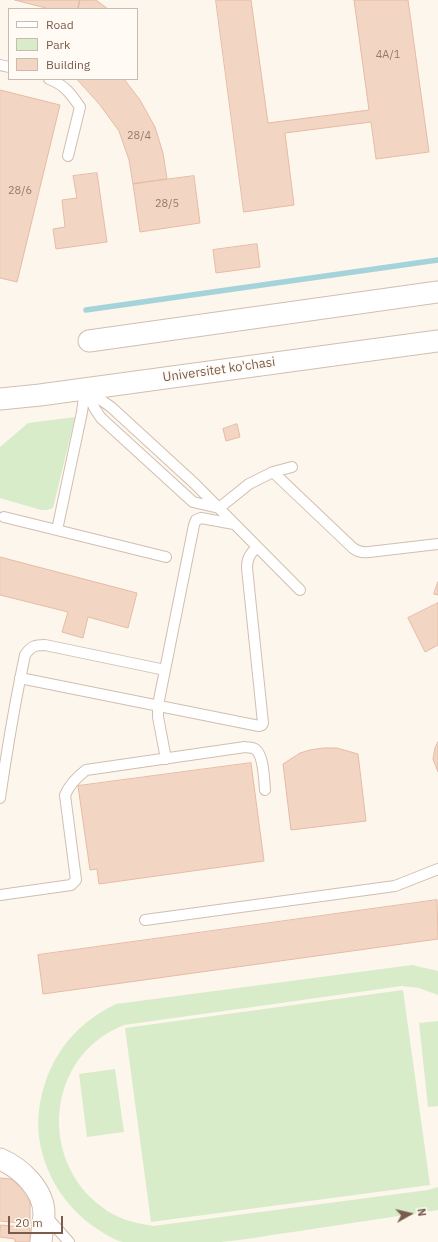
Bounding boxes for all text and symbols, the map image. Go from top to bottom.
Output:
legend [8,8,138,80]
text: Road [46,17,74,32]
text: Park [46,37,70,52]
house number: 4A/1 [376,48,400,62]
text: Building [46,57,90,72]
house number: 28/4 [127,129,151,143]
house number: 28/6 [8,184,32,198]
house number: 28/5 [155,197,179,211]
street label: Universitet ko'chasi [162,354,276,386]
north arrow [390,1194,430,1234]
text: N [414,1207,429,1217]
scale bar [10,1208,65,1234]
text: 20 m [15,1215,43,1230]

